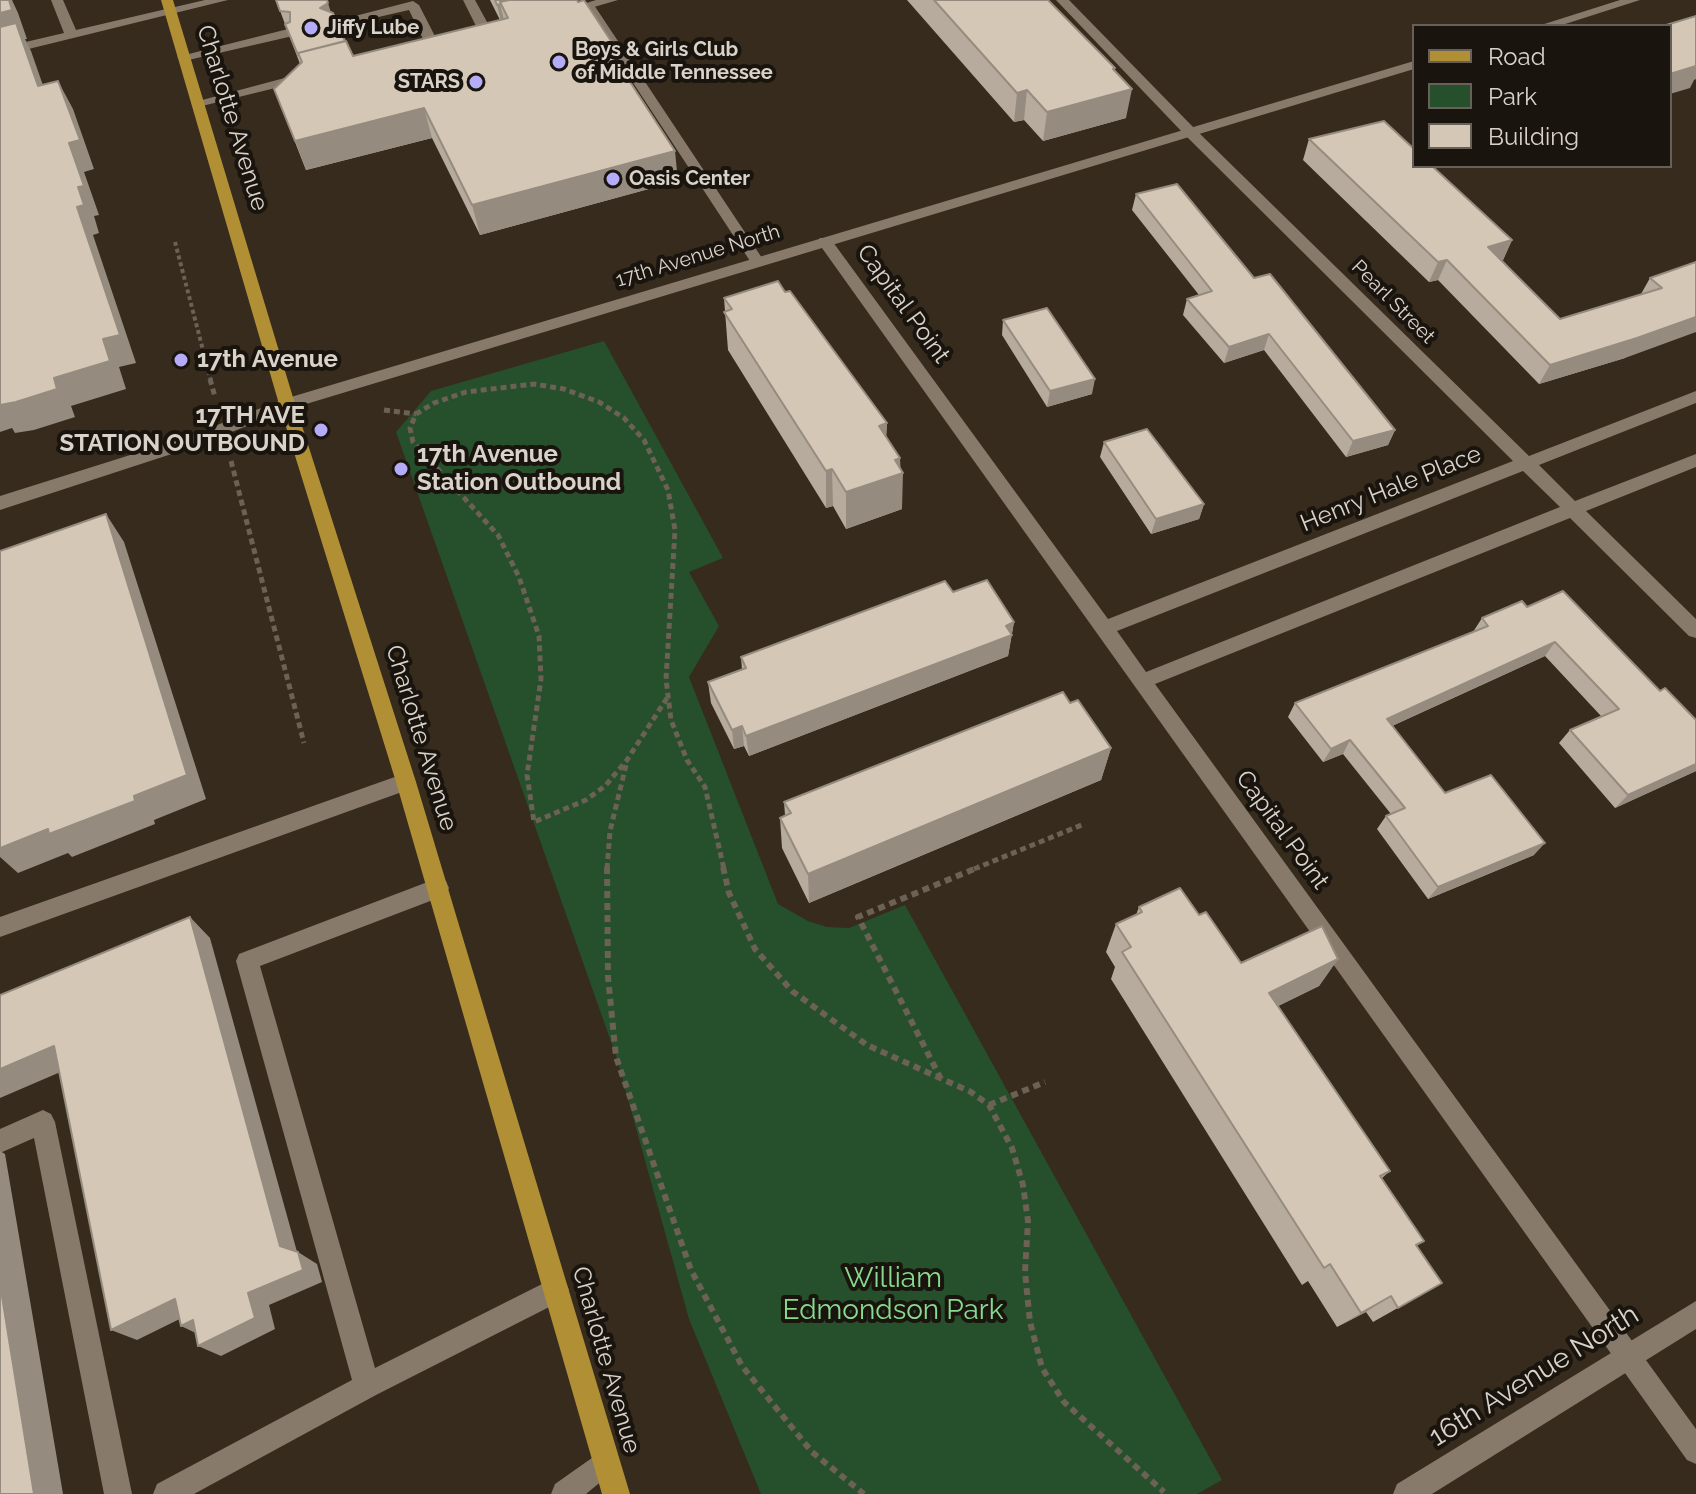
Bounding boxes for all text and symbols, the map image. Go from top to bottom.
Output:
place label: Jiffy Lube [327,16,419,40]
marker: Jiffy Lube [302,19,320,37]
street label: Charlotte Avenue [190,22,274,214]
legend [1412,24,1672,168]
place label: Boys & Girls Club of Middle Tennessee [575,38,773,85]
text: Road [1488,42,1546,71]
marker: Boys & Girls Club of Middle Tennessee [550,53,568,71]
place label: STARS [398,70,460,94]
marker: STARS [467,73,485,91]
text: Park [1488,82,1537,111]
text: Building [1488,122,1579,151]
place label: Oasis Center [629,167,750,191]
marker: Oasis Center [604,170,622,188]
street label: 17th Avenue North [613,220,783,292]
street label: Capital Point [850,239,956,369]
street label: Pearl Street [1346,255,1440,349]
place label: 17th Avenue [197,346,338,374]
marker: 17th Avenue [172,351,190,369]
place label: 17TH AVE STATION OUTBOUND [60,402,305,458]
marker: 17TH AVE STATION OUTBOUND [312,421,330,439]
street label: Henry Hale Place [1296,440,1486,538]
place label: 17th Avenue Station Outbound [417,441,621,497]
marker: 17th Avenue Station Outbound [392,460,410,478]
street label: Charlotte Avenue [379,642,463,834]
street label: Capital Point [1229,765,1335,895]
park label: William Edmondson Park [782,1262,1004,1328]
street label: Charlotte Avenue [566,1263,646,1457]
street label: 16th Avenue North [1423,1298,1645,1454]

